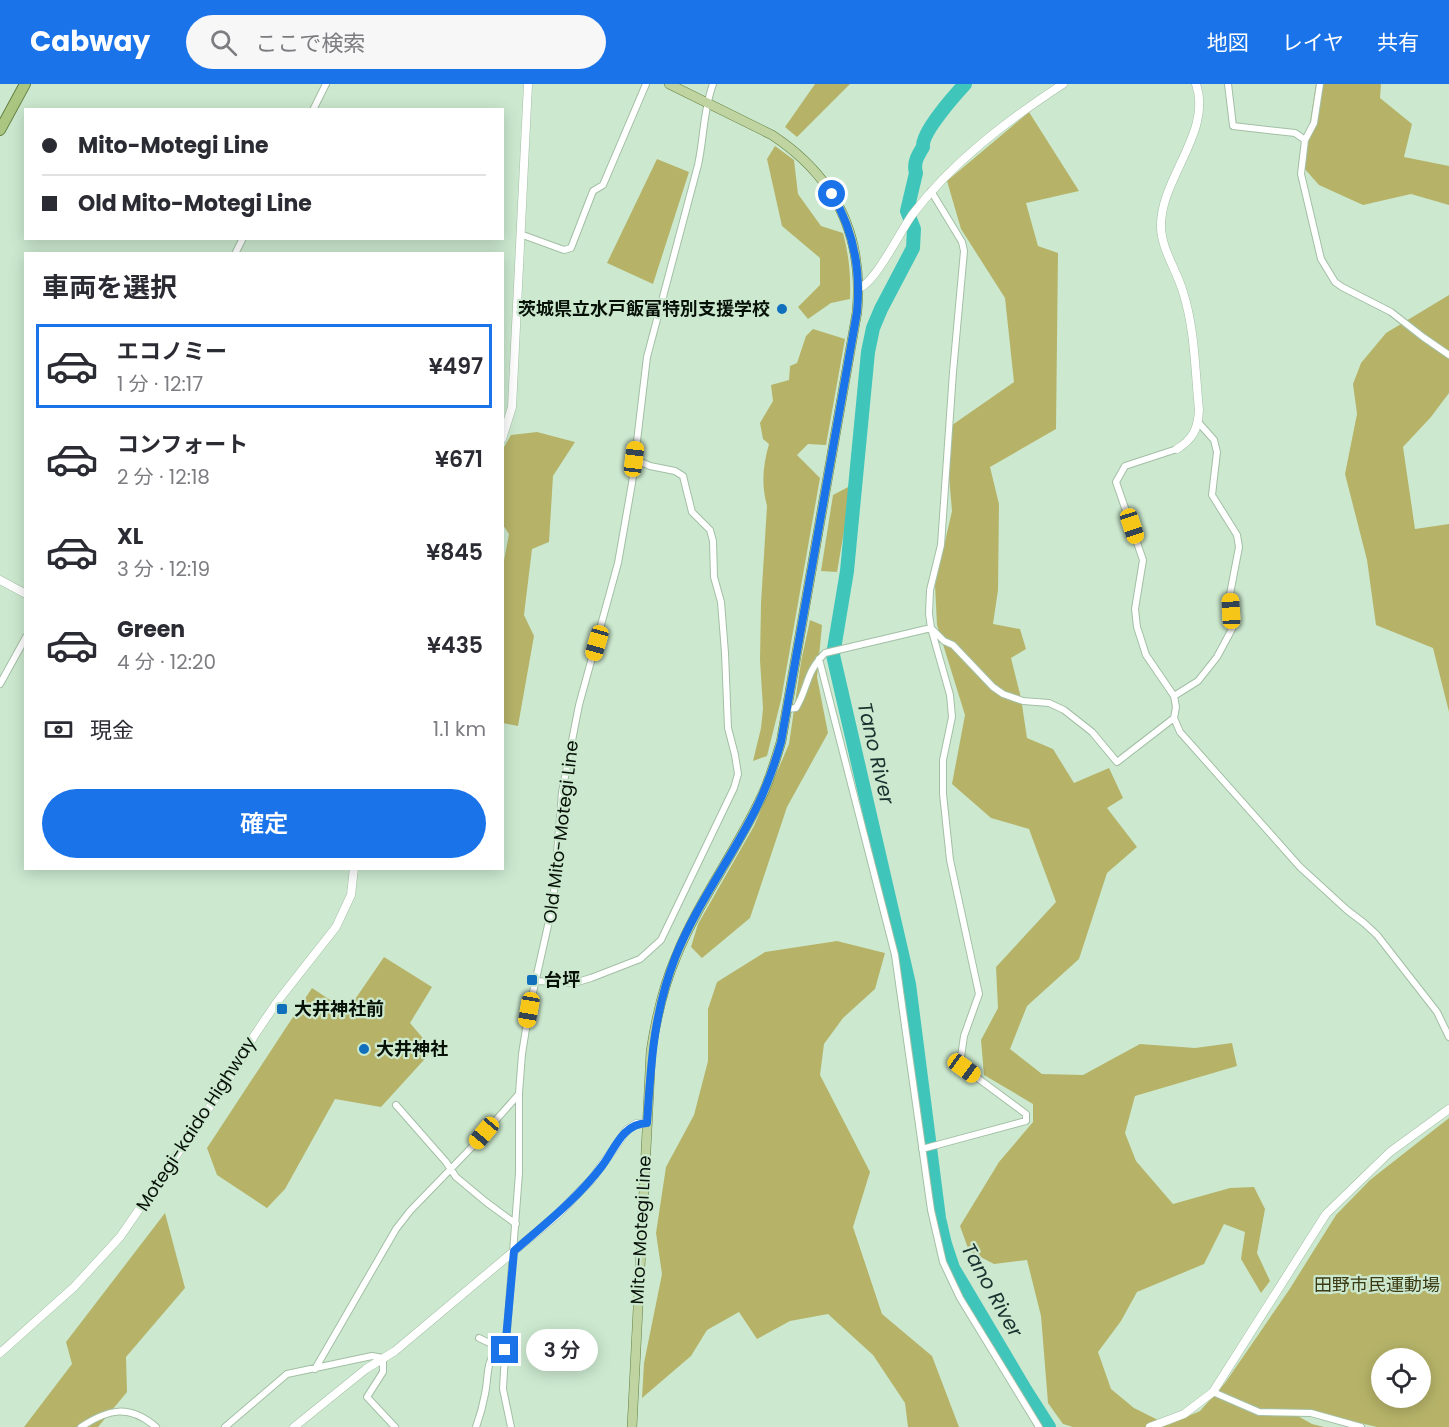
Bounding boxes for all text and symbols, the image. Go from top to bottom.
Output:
search box [186,15,606,69]
text: Cabway [30,22,150,61]
icon: search [207,26,240,59]
text: ここで検索 [255,28,365,59]
text: 地図 [1207,28,1249,57]
text: レイヤ [1282,28,1344,57]
text: 共有 [1377,28,1419,57]
text: Mito-Motegi Line [78,130,269,161]
route start [818,180,845,207]
text: Old Mito-Motegi Line [78,188,312,219]
text: 車両を選択 [42,269,177,306]
place label: 茨城県立水戸飯富特別支援学校 [518,296,770,321]
marker: 茨城県立水戸飯富特別支援学校 [775,302,789,316]
text: エコノミー [117,336,227,367]
icon: car [45,339,99,393]
text: ¥497 [429,351,483,382]
text: 1 分 · 12:17 [117,370,203,398]
text: コンフォート [117,429,248,460]
icon: car [45,432,99,486]
car [623,440,645,478]
text: ¥671 [435,444,483,475]
text: 2 分 · 12:18 [117,463,210,491]
car [1118,506,1146,546]
text: XL [117,521,143,552]
icon: car [45,525,99,579]
text: ¥845 [426,537,483,568]
text: 3 分 · 12:19 [117,555,210,583]
car [1221,593,1241,629]
text: Green [117,614,185,645]
icon: car [45,618,99,672]
car [583,623,611,663]
text: ¥435 [427,630,483,661]
text: 4 分 · 12:20 [117,648,216,676]
water label: Tano River [851,699,901,807]
icon: cash [42,713,75,746]
text: 現金 [90,715,134,746]
text: 1.1 km [433,715,486,743]
street label: Old Mito-Motegi Line [537,739,584,925]
button: 確定 [42,789,486,858]
place label: 台坪 [544,967,580,992]
marker: 台坪 [525,973,539,987]
car [517,991,541,1029]
place label: 大井神社前 [294,996,384,1021]
marker: 大井神社前 [275,1002,289,1016]
street label: Motegi-kaido Highway [130,1032,261,1216]
place label: 大井神社 [376,1036,448,1061]
marker: 大井神社 [357,1042,371,1056]
car [944,1050,984,1086]
car [466,1113,502,1153]
street label: Mito-Motegi Line [624,1155,657,1305]
water label: Tano River [955,1238,1030,1343]
park label: 田野市民運動場 [1314,1272,1440,1297]
callout: 3 分 [526,1329,598,1371]
route end [491,1336,518,1363]
text: 3 分 [544,1336,580,1364]
map controls [1371,1348,1431,1408]
button: locate [1371,1348,1431,1408]

